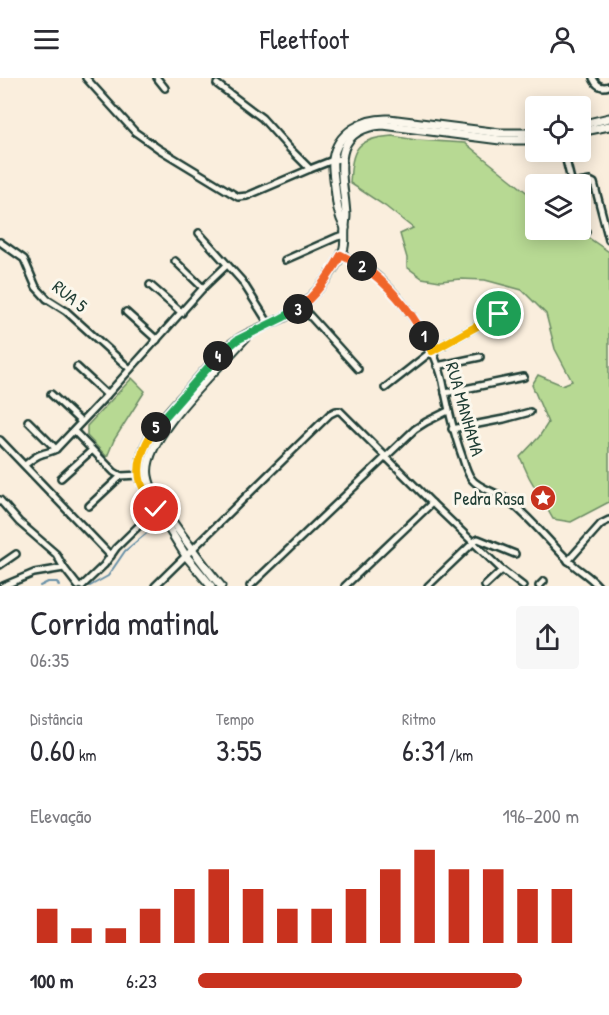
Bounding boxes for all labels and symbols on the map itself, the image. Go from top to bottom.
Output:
pin: 2 [347,251,377,281]
street label: RUA 5 [47,274,93,318]
pin [473,288,524,339]
pin: 3 [283,294,313,324]
pin: 1 [409,321,439,351]
pin: 4 [203,341,233,371]
street label: RUA MANHAMA [440,359,490,459]
pin: 5 [141,412,171,442]
pin [130,483,181,534]
place icon: Pedra Rasa [528,483,558,513]
place label: Pedra Rasa [454,486,524,511]

